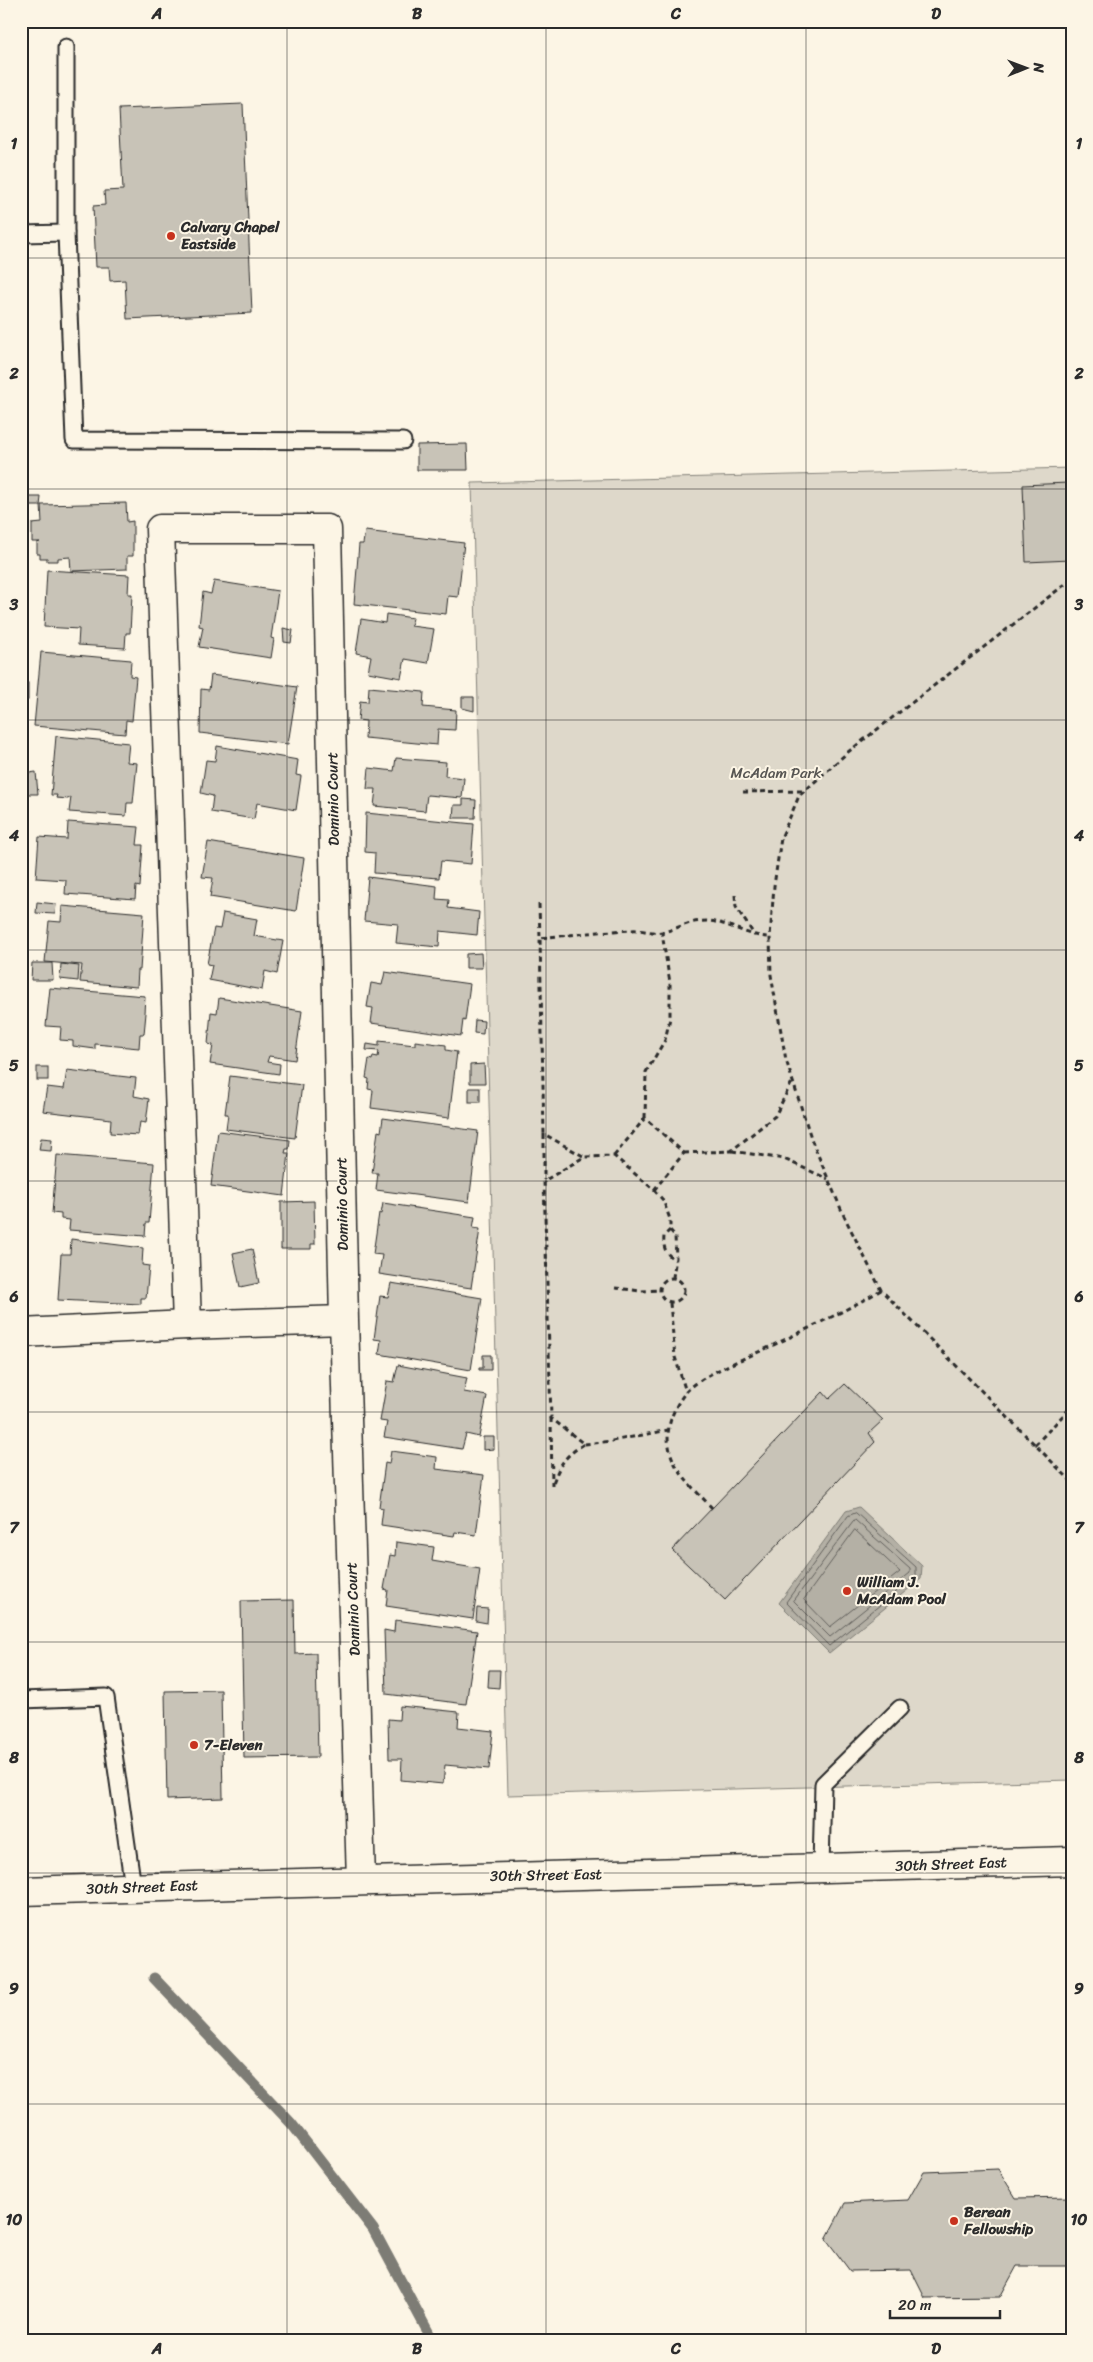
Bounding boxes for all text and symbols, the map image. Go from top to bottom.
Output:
text: A [151,0,162,28]
text: B [412,0,423,28]
text: C [670,0,682,28]
text: D [931,0,941,28]
north arrow [1000,42,1050,92]
text: N [1026,62,1051,73]
text: 1 [11,129,18,158]
text: 1 [1076,129,1083,158]
place label: Calvary Chapel Eastside [180,214,280,257]
marker: Calvary Chapel Eastside [165,230,177,242]
text: 2 [8,359,19,388]
text: 2 [1073,359,1084,388]
text: 3 [9,590,19,619]
text: 3 [1074,590,1084,619]
street label: Dominio Court [319,751,347,846]
park label: McAdam Park [730,760,822,786]
text: 4 [8,821,19,850]
text: 4 [1073,821,1084,850]
text: 5 [9,1051,19,1080]
text: 5 [1074,1051,1084,1080]
street label: Dominio Court [328,1156,356,1251]
text: 6 [8,1282,19,1311]
text: 6 [1073,1282,1084,1311]
text: 7 [9,1513,20,1542]
text: 7 [1074,1513,1085,1542]
street label: Dominio Court [338,1561,368,1656]
place label: William J. McAdam Pool [856,1569,947,1612]
marker: William J. McAdam Pool [841,1585,853,1597]
place label: 7-Eleven [204,1732,264,1758]
marker: 7-Eleven [188,1739,200,1751]
text: 8 [8,1743,19,1772]
text: 8 [1073,1743,1084,1772]
street label: 30th Street East [895,1849,1008,1879]
street label: 30th Street East [490,1861,603,1889]
street label: 30th Street East [86,1872,199,1902]
text: 9 [9,1974,19,2003]
text: 9 [1074,1974,1084,2003]
place label: Berean Fellowship [963,2199,1033,2242]
text: 10 [6,2205,22,2234]
text: 10 [1071,2205,1087,2234]
marker: Berean Fellowship [948,2215,960,2227]
scale bar [890,2287,1000,2319]
text: 20 m [898,2292,932,2318]
text: A [151,2334,162,2362]
text: B [412,2334,423,2362]
text: C [670,2334,682,2362]
text: D [931,2334,941,2362]

